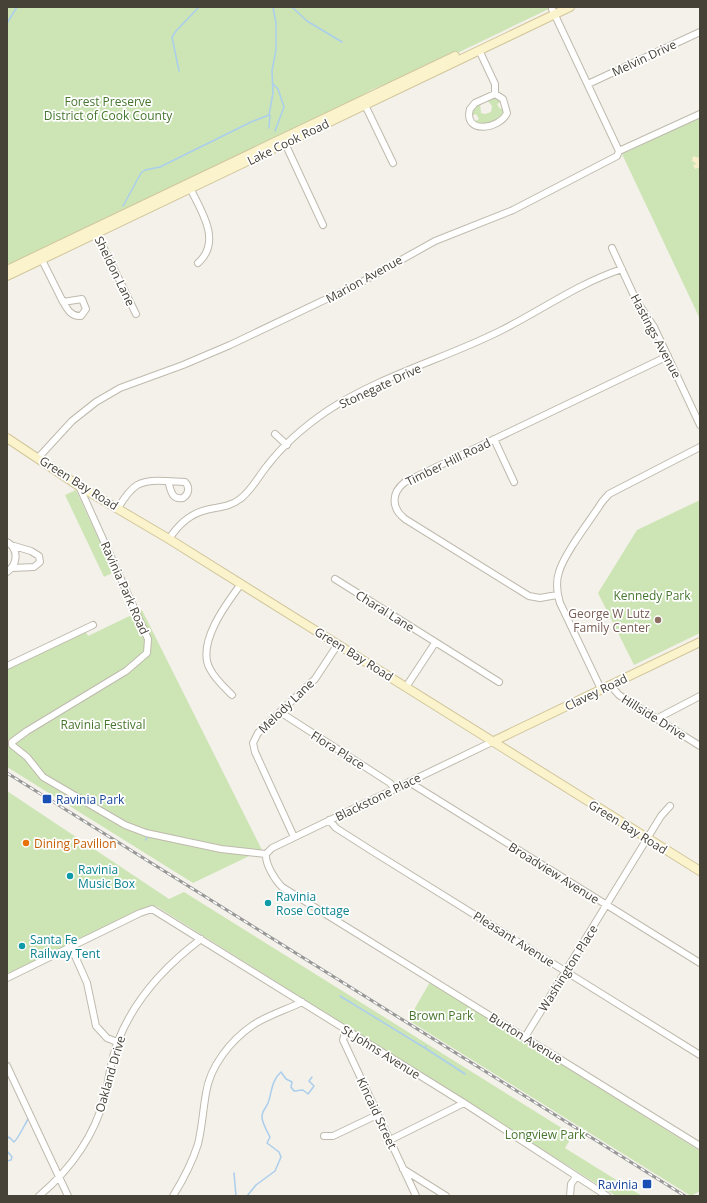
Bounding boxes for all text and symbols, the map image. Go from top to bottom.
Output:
street label: Melvin Drive [609,36,679,80]
park label: Forest Preserve District of Cook County [44,93,173,124]
street label: Lake Cook Road [244,115,332,169]
street label: Sheldon Lane [91,233,139,309]
street label: Marion Avenue [323,251,405,307]
street label: Hastings Avenue [627,291,685,381]
street label: Stonegate Drive [336,359,424,412]
street label: Timber Hill Road [403,434,493,490]
street label: Green Bay Road [36,452,122,514]
street label: Ravinia Park Road [97,539,153,637]
street label: Charal Lane [352,586,418,636]
park label: Kennedy Park [613,587,691,604]
place label: George W Lutz Family Center [568,605,650,636]
marker: George W Lutz Family Center [653,615,663,625]
street label: Green Bay Road [311,623,397,685]
street label: Clavey Road [562,670,630,714]
street label: Melody Lane [254,675,318,737]
street label: Hillside Drive [618,690,690,744]
park label: Ravinia Festival [61,716,145,733]
street label: Flora Place [308,727,368,773]
street label: Blackstone Place [332,769,424,825]
place label: Ravinia Park [56,791,125,808]
marker: Ravinia Park [41,793,53,805]
street label: Green Bay Road [585,796,671,858]
place label: Dining Pavilion [34,835,117,852]
marker: Dining Pavilion [21,838,31,848]
street label: Broadview Avenue [505,838,603,908]
place label: Ravinia Music Box [78,861,136,892]
marker: Ravinia Music Box [65,871,75,881]
place label: Ravinia Rose Cottage [276,888,350,919]
marker: Ravinia Rose Cottage [263,898,273,908]
street label: Pleasant Avenue [470,907,558,971]
street label: Washington Place [535,921,602,1015]
place label: Santa Fe Railway Tent [30,931,100,962]
marker: Santa Fe Railway Tent [17,941,27,951]
park label: Brown Park [409,1007,474,1024]
street label: Burton Avenue [486,1009,566,1068]
street label: St Johns Avenue [338,1021,424,1083]
street label: Oakland Drive [91,1033,129,1114]
street label: Kincaid Street [353,1074,401,1152]
park label: Longview Park [505,1126,586,1143]
place label: Ravinia [598,1176,638,1193]
marker: Ravinia [641,1178,653,1190]

